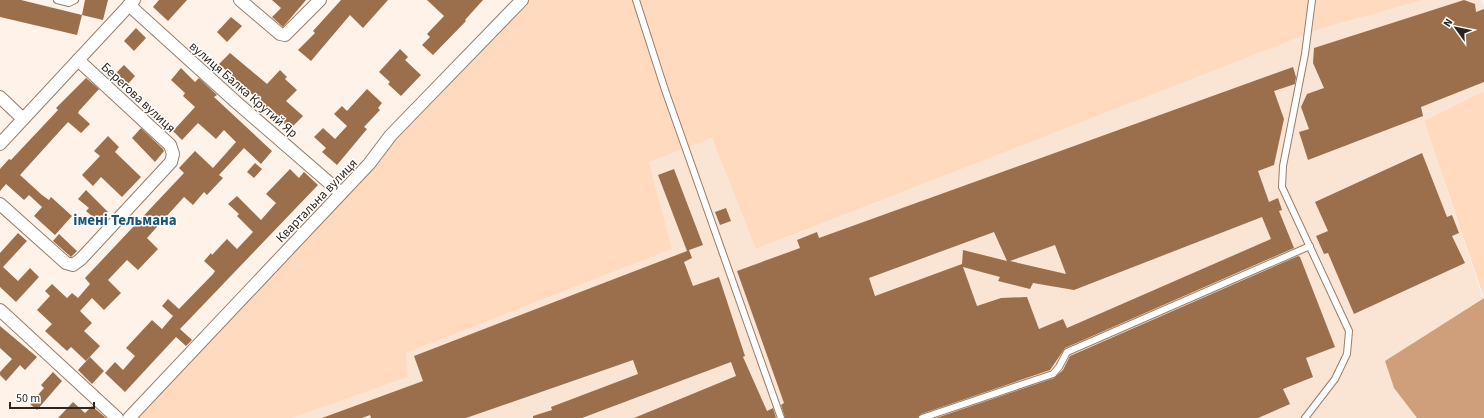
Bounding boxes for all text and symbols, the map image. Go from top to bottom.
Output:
north arrow [1436,8,1476,48]
text: N [1440,16,1456,30]
street label: вулиця Балка Крутий Яр [185,37,302,142]
street label: Берегова вулиця [97,58,180,137]
street label: Квартальна вулиця [272,155,362,247]
district label: імені Тельмана [73,210,177,231]
scale bar [10,384,94,410]
text: 50 m [16,390,40,407]

